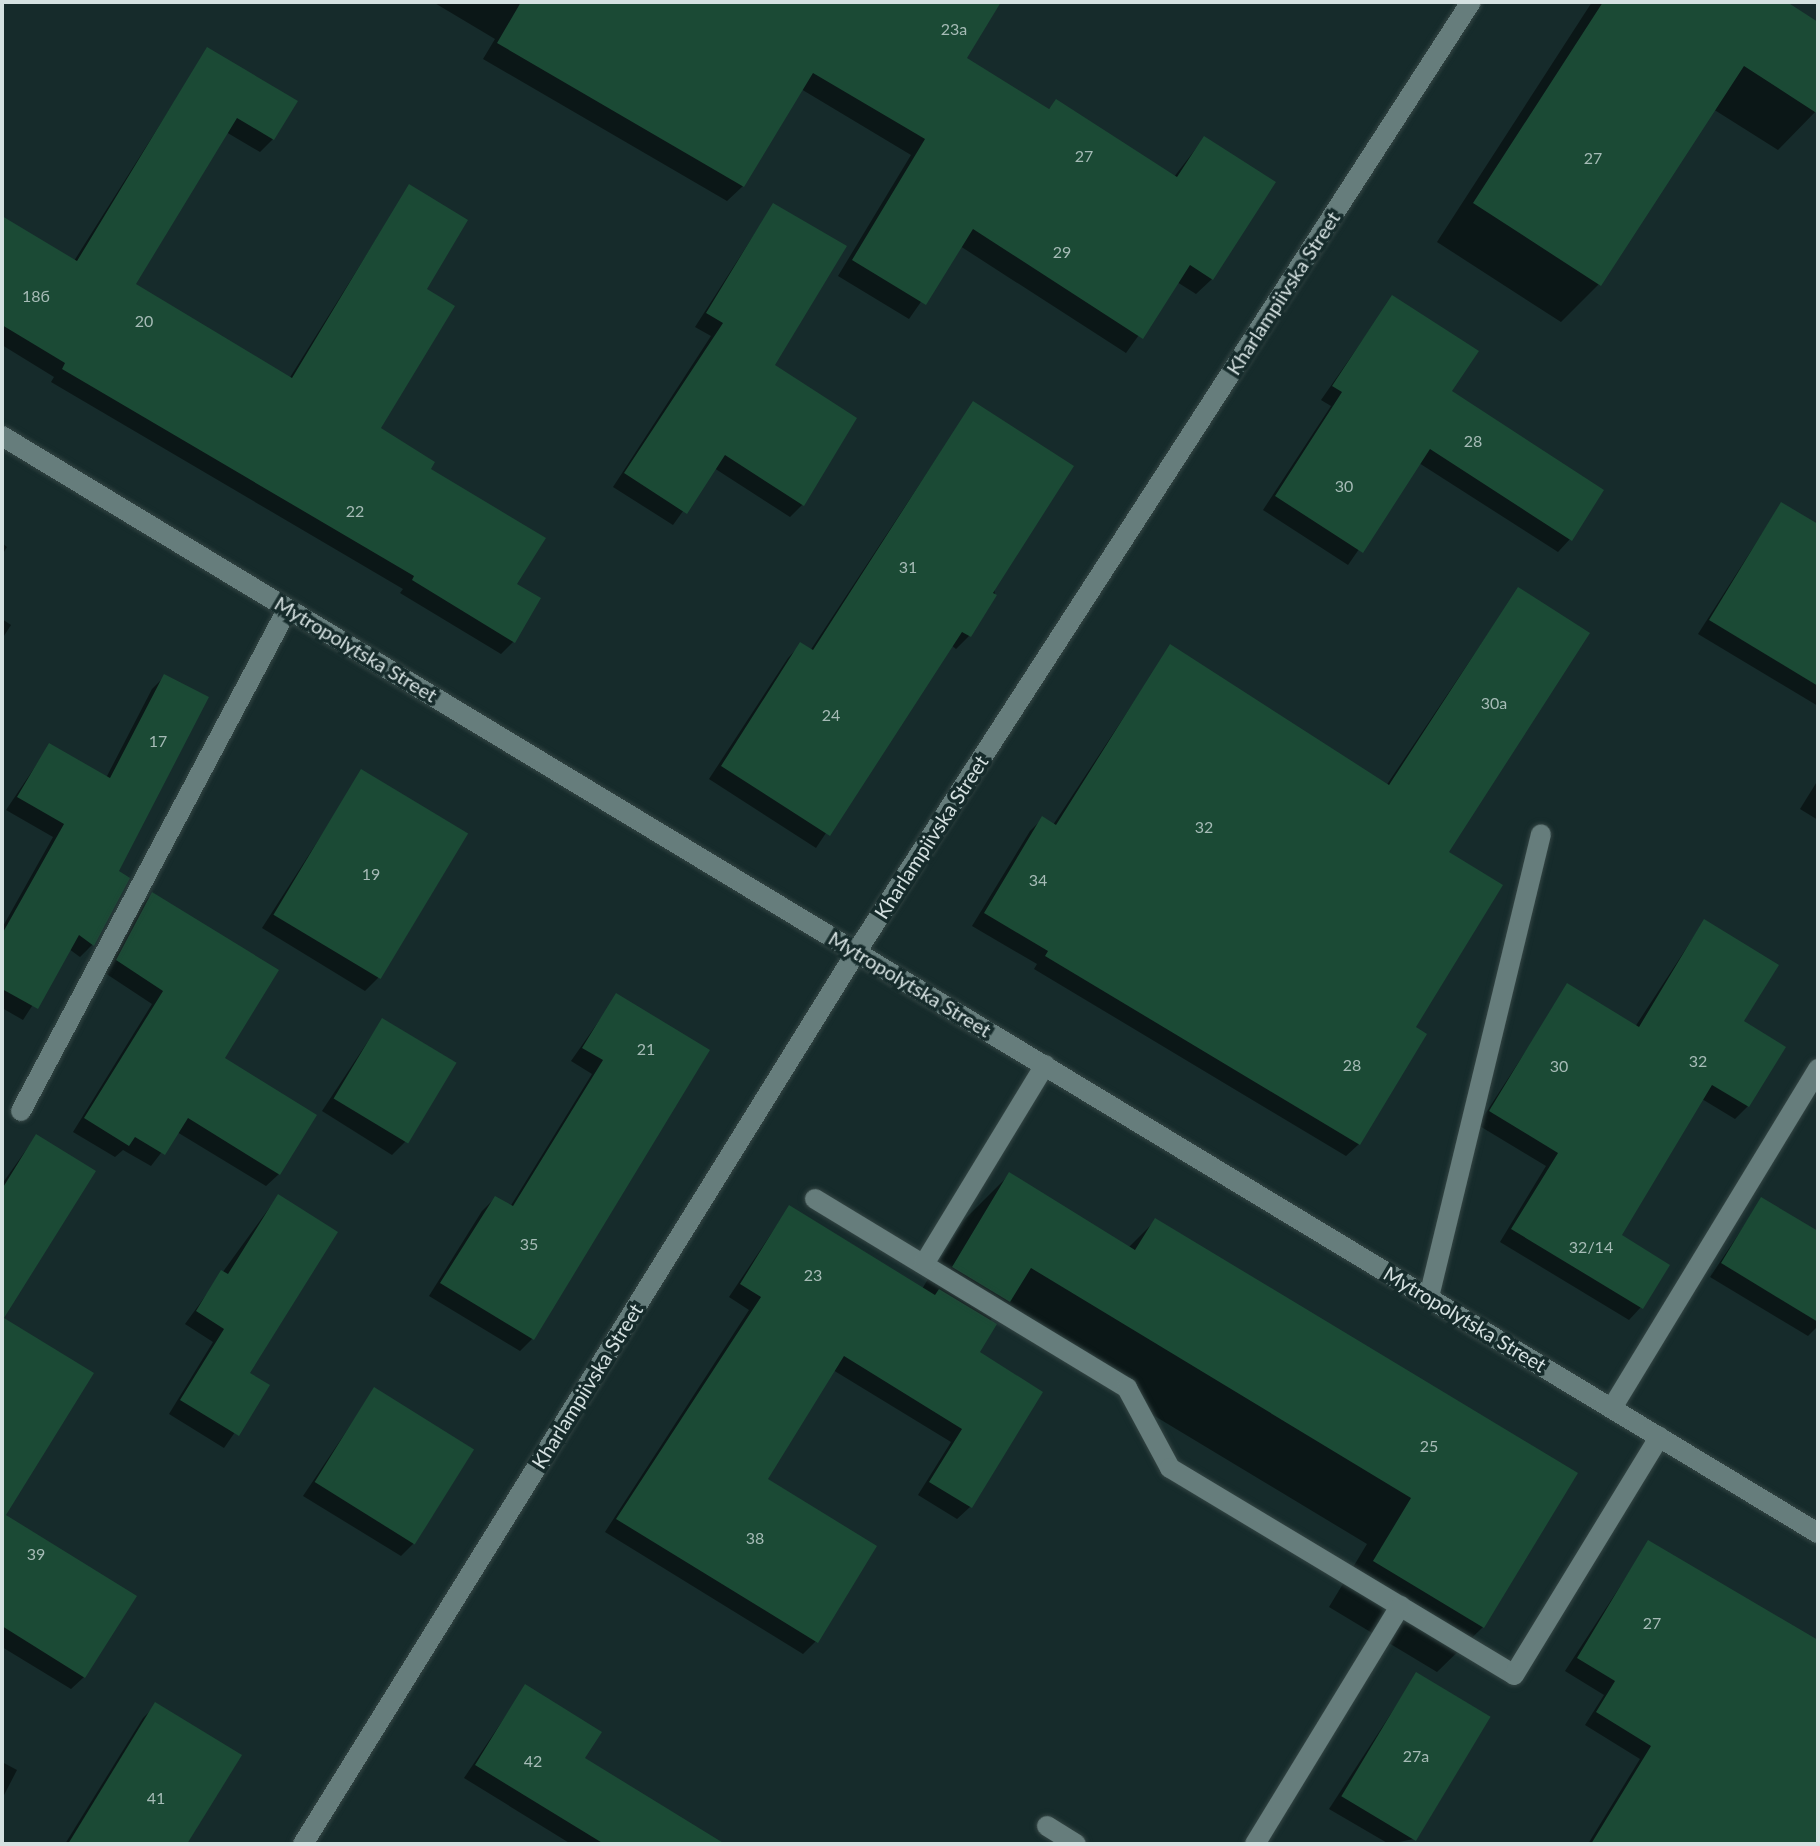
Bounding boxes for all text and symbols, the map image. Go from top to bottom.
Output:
house number: 23а [941,19,967,39]
house number: 27 [1075,146,1093,166]
house number: 27 [1584,148,1602,168]
street label: Kharlampiivska Street [1221,207,1345,379]
house number: 29 [1053,242,1071,262]
house number: 18б [22,286,50,306]
house number: 20 [135,311,153,331]
house number: 28 [1464,431,1482,451]
house number: 30 [1335,476,1353,496]
house number: 22 [346,501,364,521]
house number: 31 [899,557,917,577]
street label: Mytropolytska Street [270,591,442,707]
house number: 30а [1481,693,1507,713]
house number: 24 [822,705,840,725]
house number: 17 [149,731,167,751]
street label: Kharlampiivska Street [869,751,993,923]
house number: 32 [1195,817,1213,837]
house number: 19 [362,864,380,884]
house number: 34 [1029,870,1047,890]
street label: Mytropolytska Street [824,926,996,1042]
house number: 21 [637,1039,655,1059]
house number: 32 [1689,1051,1707,1071]
house number: 28 [1343,1055,1361,1075]
house number: 30 [1550,1056,1568,1076]
house number: 35 [520,1234,538,1254]
house number: 32/14 [1569,1237,1613,1257]
street label: Mytropolytska Street [1379,1261,1551,1377]
house number: 23 [804,1265,822,1285]
street label: Kharlampiivska Street [526,1299,648,1473]
house number: 25 [1420,1436,1438,1456]
house number: 38 [746,1528,764,1548]
house number: 39 [27,1544,45,1564]
house number: 27 [1643,1613,1661,1633]
house number: 27а [1403,1746,1429,1766]
house number: 42 [524,1751,542,1771]
house number: 41 [147,1788,165,1808]

